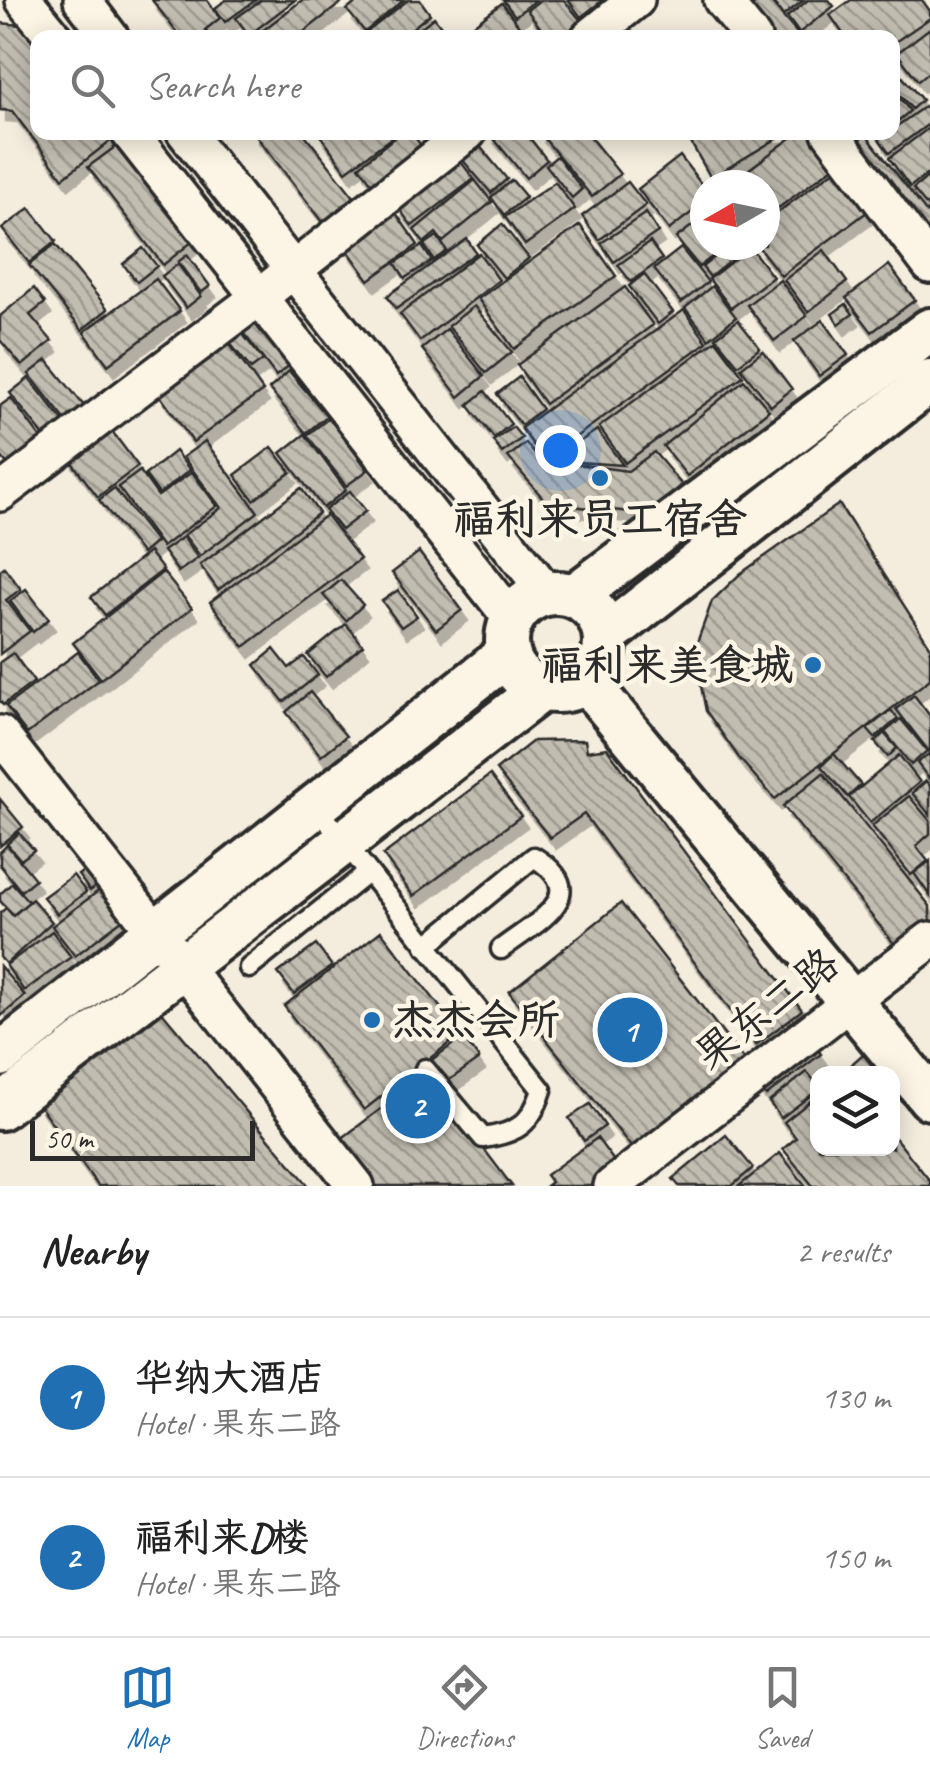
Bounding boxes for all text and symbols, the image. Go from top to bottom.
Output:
search box [30,30,900,140]
icon: search [65,58,120,113]
text: Search here [145,62,300,109]
north arrow [690,170,780,260]
your location [535,425,586,476]
marker: 福利来员工宿舍 [589,467,611,489]
place label: 福利来员工宿舍 [453,493,747,546]
place label: 福利来美食城 [541,639,793,692]
marker: 福利来美食城 [802,654,824,676]
street label: 果东二路 [684,936,850,1082]
pin: 1 [598,992,662,1068]
place label: 杰杰会所 [392,994,560,1047]
marker: 杰杰会所 [361,1009,383,1031]
map controls [810,1066,900,1156]
button: layers [810,1066,900,1156]
pin: 2 [386,1068,450,1144]
scale bar [30,1116,255,1160]
text: 50 m [45,1121,93,1156]
text: Nearby [40,1225,146,1278]
text: 2 results [796,1231,890,1272]
text: 华纳大酒店 [135,1354,325,1401]
text: 1 [65,1377,80,1418]
text: 130 m [821,1377,890,1418]
text: Hotel · 果东二路 [135,1403,340,1444]
text: 福利来D楼 [135,1514,309,1561]
text: 2 [65,1537,80,1578]
text: 150 m [821,1537,890,1578]
text: Hotel · 果东二路 [135,1563,340,1604]
tab: Map [120,1660,175,1755]
tab: Directions [416,1660,514,1755]
tab: Saved [755,1660,810,1755]

